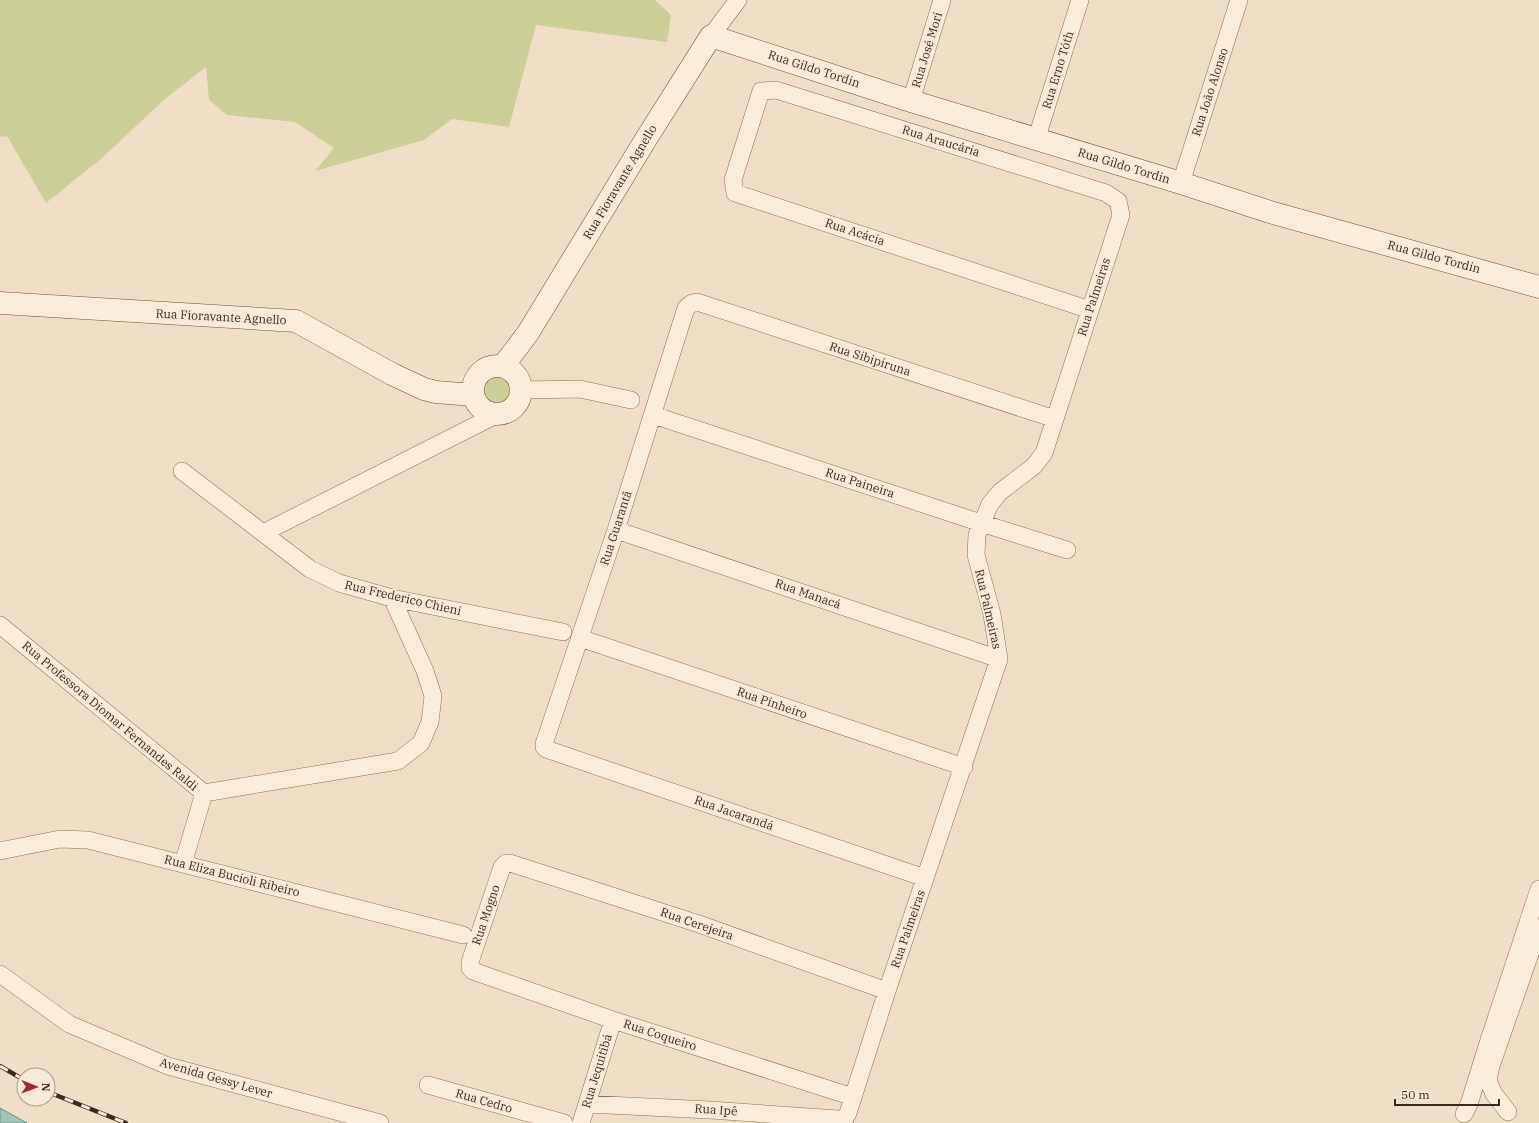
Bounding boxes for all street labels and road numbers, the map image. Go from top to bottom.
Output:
street label: Rua José Mori [908,10,945,89]
street label: Rua Erno Tóth [1039,29,1077,111]
street label: Rua João Alonso [1188,46,1231,138]
street label: Rua Gildo Tordin [766,47,862,91]
street label: Rua Fioravante Agnello [579,122,660,242]
street label: Rua Araucária [900,122,982,160]
street label: Rua Gildo Tordin [1076,144,1172,187]
street label: Rua Acácia [823,215,887,248]
street label: Rua Gildo Tordin [1386,237,1483,276]
street label: Rua Palmeiras [1074,256,1113,338]
street label: Rua Fioravante Agnello [155,306,287,327]
street label: Rua Sibipiruna [827,338,913,379]
street label: Rua Paineira [824,464,897,501]
street label: Rua Guarantã [596,488,635,567]
street label: Rua Palmeiras [972,567,1005,650]
street label: Rua Manacá [773,575,844,612]
street label: Rua Frederico Chieni [343,577,463,618]
street label: Rua Professora Diomar Fernandes Raldi [19,638,202,794]
street label: Rua Pinheiro [735,683,810,722]
street label: Rua Jacarandá [693,792,776,833]
street label: Rua Eliza Bucioli Ribeiro [163,851,302,900]
street label: Rua Mogno [468,882,503,947]
street label: Rua Palmeiras [887,888,928,970]
street label: Rua Cerejeira [659,904,736,943]
street label: Rua Coqueiro [622,1016,699,1054]
street label: Rua Jequitibá [578,1031,615,1110]
street label: Avenida Gessy Lever [158,1054,275,1101]
street label: Rua Cedro [454,1085,514,1116]
street label: Rua Ipê [694,1101,738,1118]

